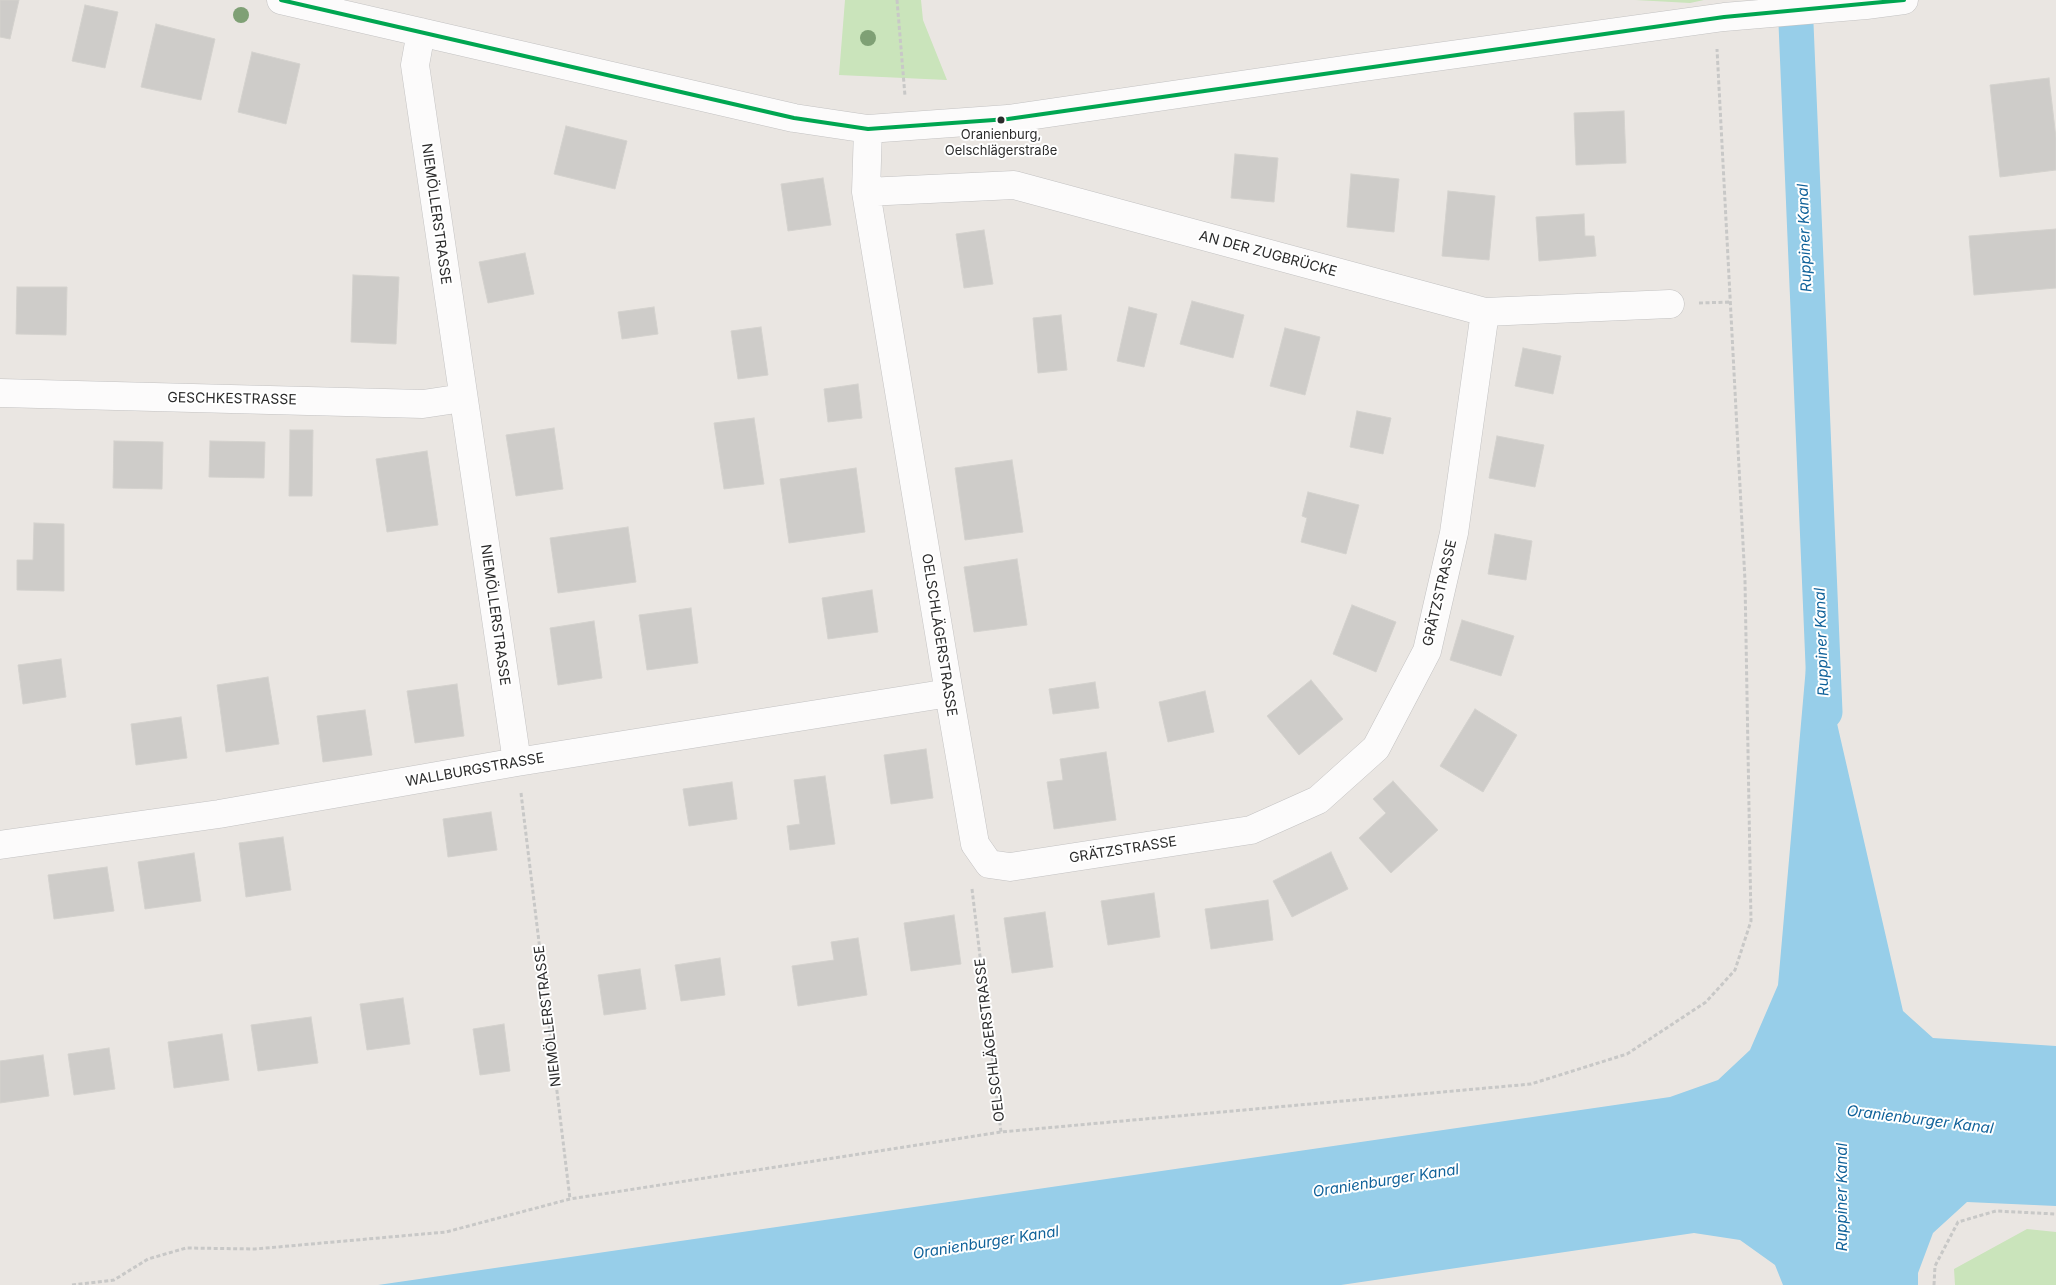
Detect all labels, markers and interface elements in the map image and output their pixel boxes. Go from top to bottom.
marker: Oranienburg, Oelschlägerstraße [996,115,1006,125]
place label: Oranienburg, Oelschlägerstraße [945,127,1057,158]
street label: NIEMÖLLERSTRASSE [418,142,454,286]
water label: Ruppiner Kanal [1794,184,1816,292]
street label: AN DER ZUGBRÜCKE [1197,228,1339,280]
street label: GESCHKESTRASSE [167,389,297,409]
street label: GRÄTZSTRASSE [1420,538,1460,648]
street label: NIEMÖLLERSTRASSE [477,543,513,687]
street label: OELSCHLÄGERSTRASSE [918,552,960,718]
water label: Ruppiner Kanal [1811,588,1833,696]
street label: WALLBURGSTRASSE [404,750,546,790]
street label: GRÄTZSTRASSE [1068,833,1178,867]
street label: NIEMÖLLERSTRASSE [531,944,565,1088]
street label: OELSCHLÄGERSTRASSE [972,957,1008,1123]
water label: Oranienburger Kanal [1846,1102,1994,1138]
water label: Ruppiner Kanal [1833,1143,1851,1251]
water label: Oranienburger Kanal [1312,1161,1460,1201]
water label: Oranienburger Kanal [912,1223,1060,1263]

